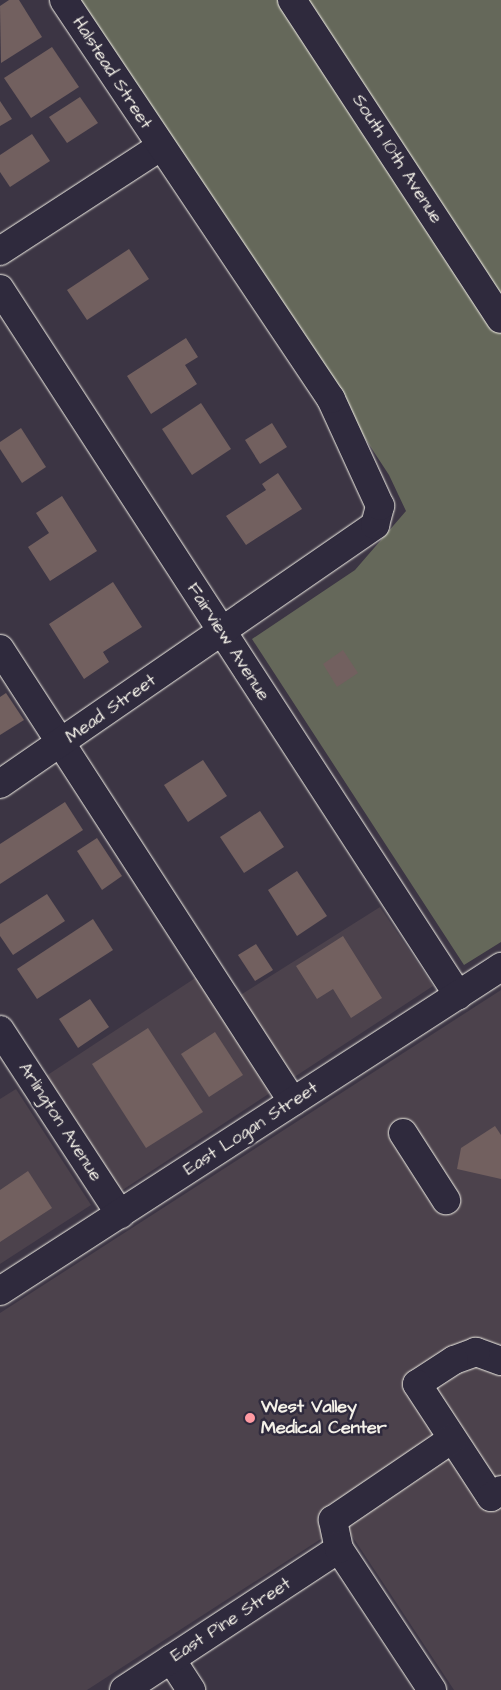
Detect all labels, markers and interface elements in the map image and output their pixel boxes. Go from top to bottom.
street label: Halstead Street [68,13,156,133]
street label: South 10th Avenue [347,90,447,228]
street label: Fairview Avenue [182,579,274,705]
street label: Mead Street [61,670,161,748]
street label: Arlington Avenue [14,1059,106,1185]
street label: East Logan Street [180,1077,322,1181]
place label: West Valley Medical Center [261,1397,387,1440]
marker: West Valley Medical Center [243,1411,257,1425]
street label: East Pine Street [167,1573,295,1667]

